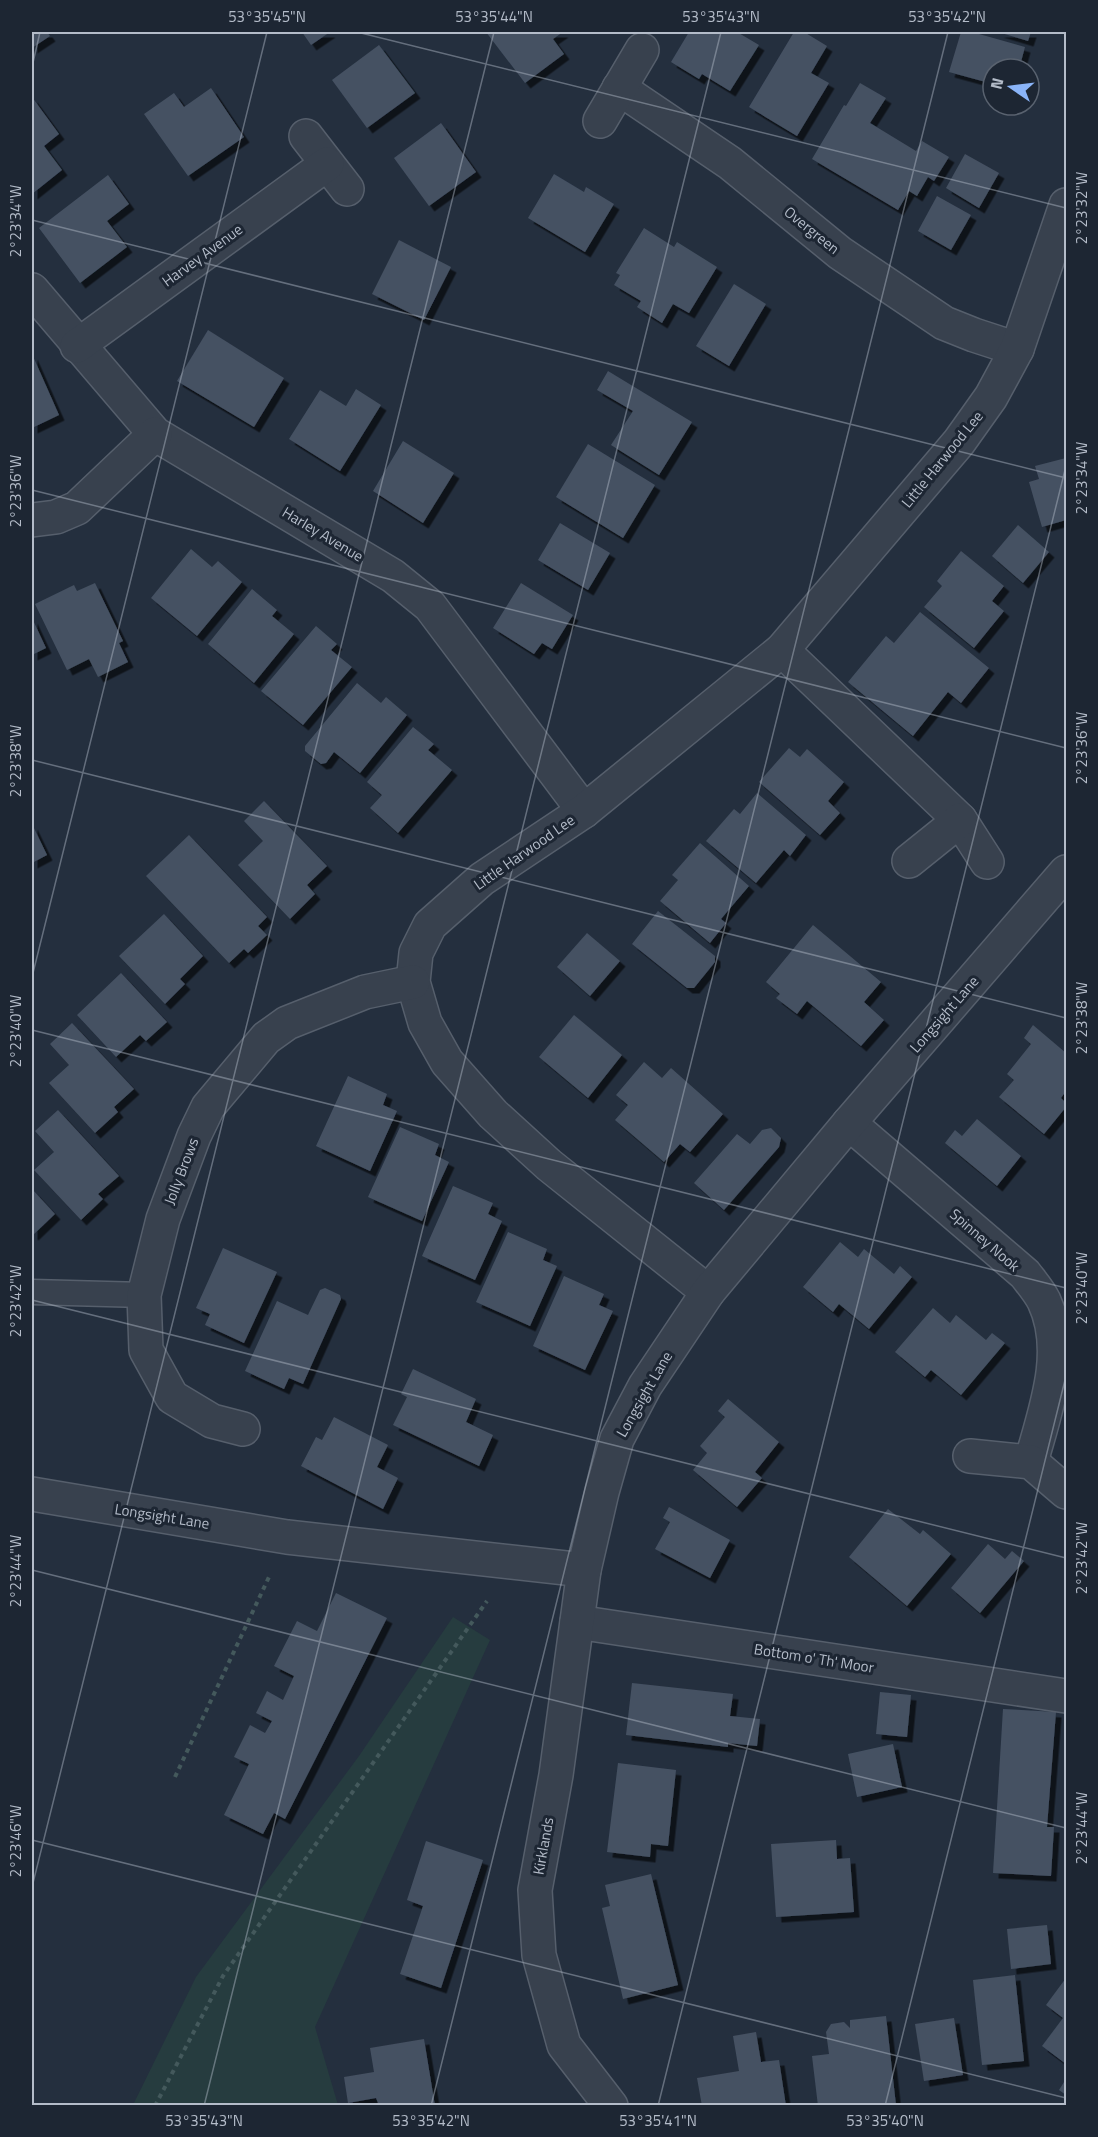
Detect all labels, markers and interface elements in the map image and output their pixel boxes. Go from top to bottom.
text: 53°35'45"N [228,5,306,28]
text: 53°35'44"N [455,5,533,28]
text: 53°35'43"N [682,5,760,28]
text: 53°35'42"N [908,5,986,28]
north arrow [981,57,1041,117]
text: N [983,75,1009,92]
text: 2°23'32"W [1070,172,1093,244]
text: 2°23'34"W [4,185,27,257]
street label: Overgreen [779,200,845,260]
street label: Harvey Avenue [157,218,247,292]
street label: Little Harwood Lee [896,406,988,512]
text: 2°23'34"W [1070,442,1093,514]
text: 2°23'36"W [4,455,27,527]
street label: Harley Avenue [278,501,368,567]
text: 2°23'36"W [1070,712,1093,784]
text: 2°23'38"W [4,725,27,797]
street label: Little Harwood Lee [469,808,579,896]
street label: Longsight Lane [904,970,984,1058]
text: 2°23'38"W [1070,982,1093,1054]
text: 2°23'40"W [4,995,27,1067]
street label: Jolly Brows [158,1134,204,1208]
street label: Spinney Nook [945,1203,1025,1277]
text: 2°23'40"W [1070,1252,1093,1324]
text: 2°23'42"W [4,1265,27,1337]
street label: Longsight Lane [610,1347,678,1441]
street label: Longsight Lane [113,1497,211,1535]
text: 2°23'42"W [1070,1522,1093,1594]
text: 2°23'44"W [4,1535,27,1607]
street label: Bottom o' Th' Moor [752,1637,876,1679]
text: 2°23'44"W [1070,1792,1093,1864]
text: 2°23'46"W [4,1805,27,1877]
street label: Kirklands [527,1815,559,1877]
text: 53°35'43"N [165,2109,243,2132]
text: 53°35'42"N [392,2109,470,2132]
text: 53°35'41"N [619,2109,697,2132]
text: 53°35'40"N [846,2109,924,2132]

